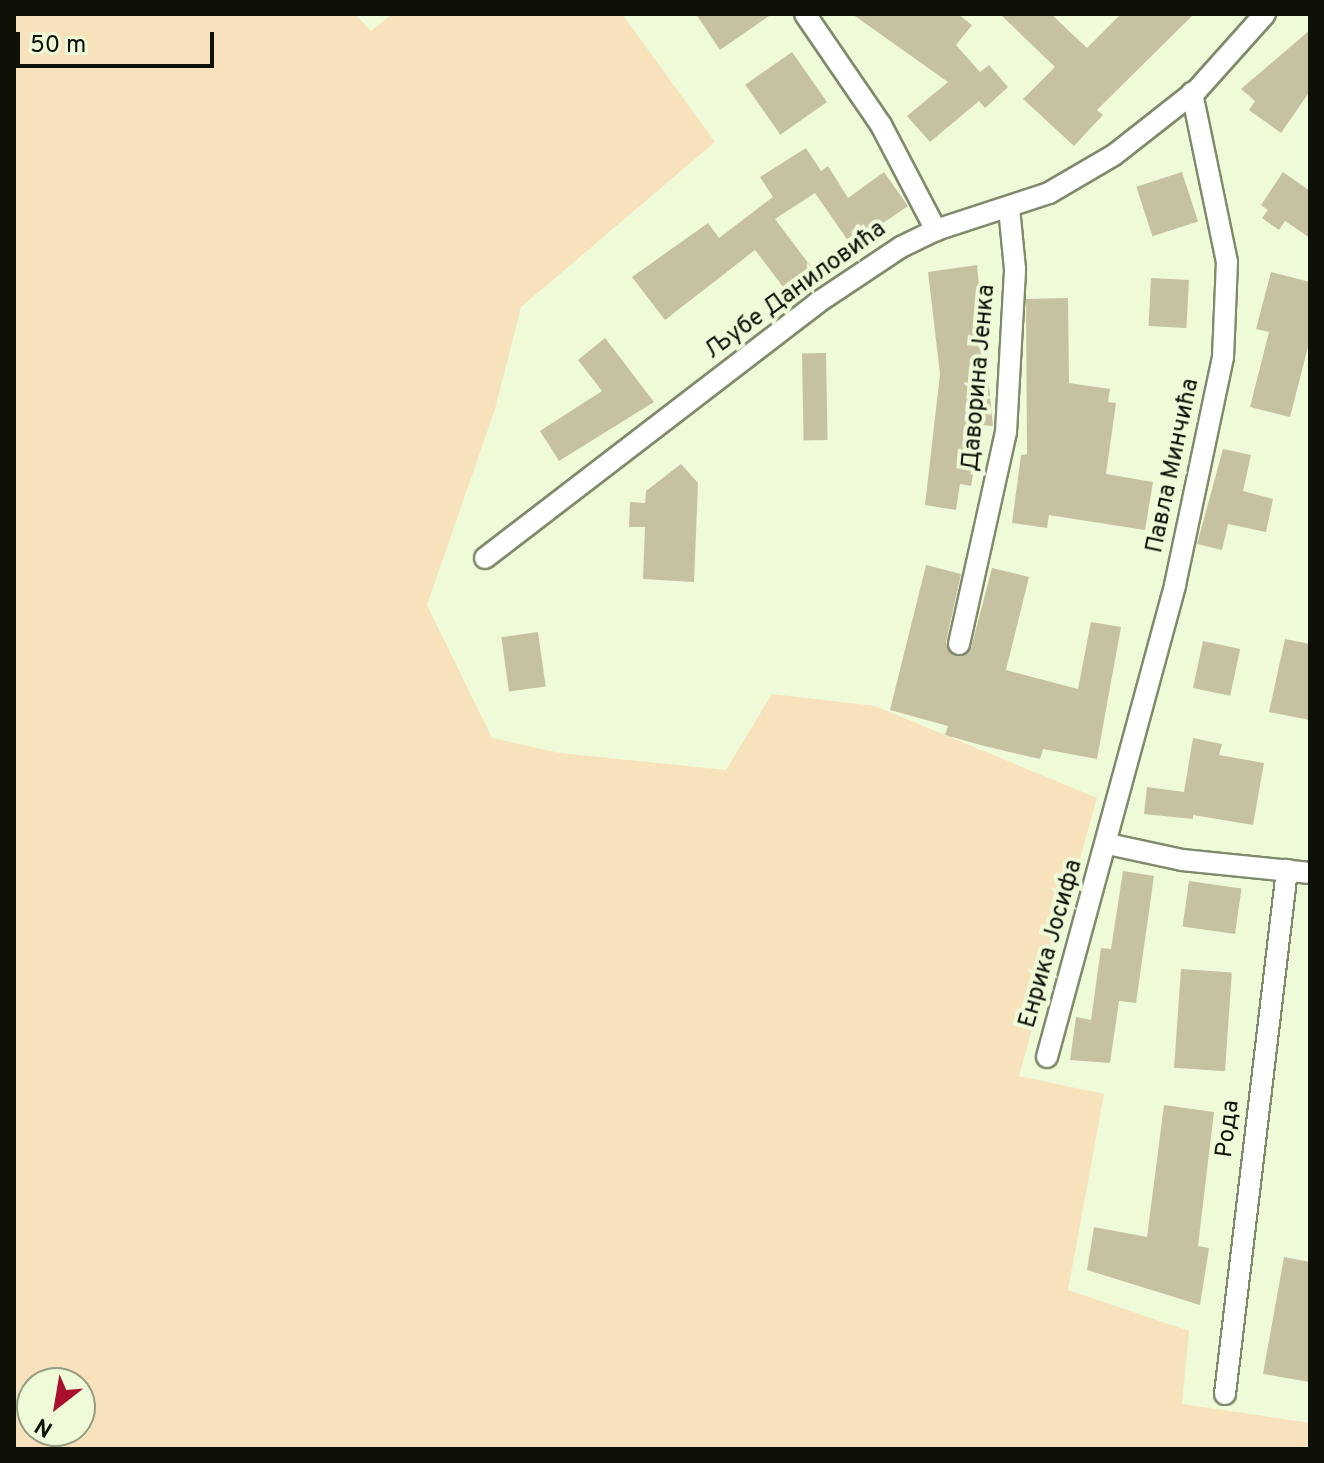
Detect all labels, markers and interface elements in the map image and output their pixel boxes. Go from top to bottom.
scale bar [20,16,218,66]
text: 50 m [30,31,86,61]
street label: Љубе Даниловића [700,216,892,366]
street label: Даворина Јенка [957,283,1003,473]
street label: Павла Минчића [1141,376,1207,556]
street label: Енрика Јосифа [1014,856,1090,1032]
street label: Рода [1211,1099,1247,1159]
north arrow [16,1367,96,1447]
text: N [31,1411,58,1442]

